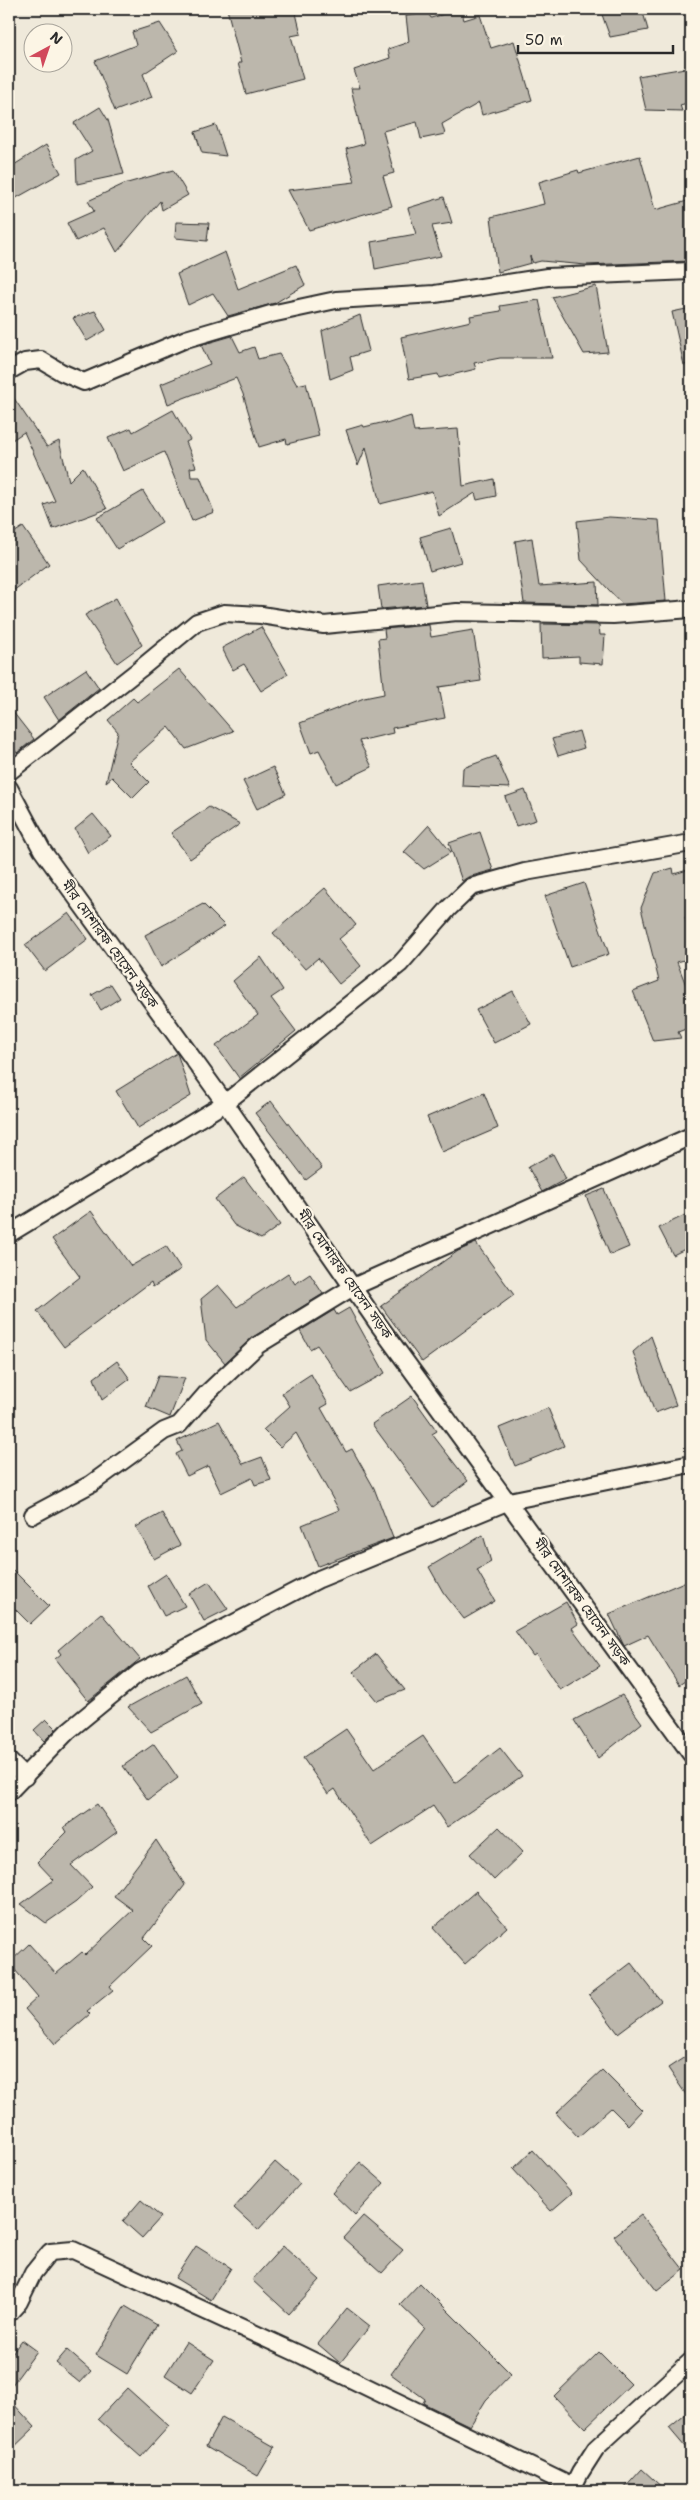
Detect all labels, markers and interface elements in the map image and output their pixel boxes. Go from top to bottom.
north arrow [22,22,72,72]
scale bar [518,22,672,54]
text: N [46,28,66,49]
text: 50 m [525,30,563,50]
street label: মীর মোশারফ হোসেন সড়ক [57,876,163,1012]
street label: মীর মোশারফ হোসেন সড়ক [293,1205,397,1343]
street label: মীর মোশারফ হোসেন সড়ক [529,1534,635,1670]

